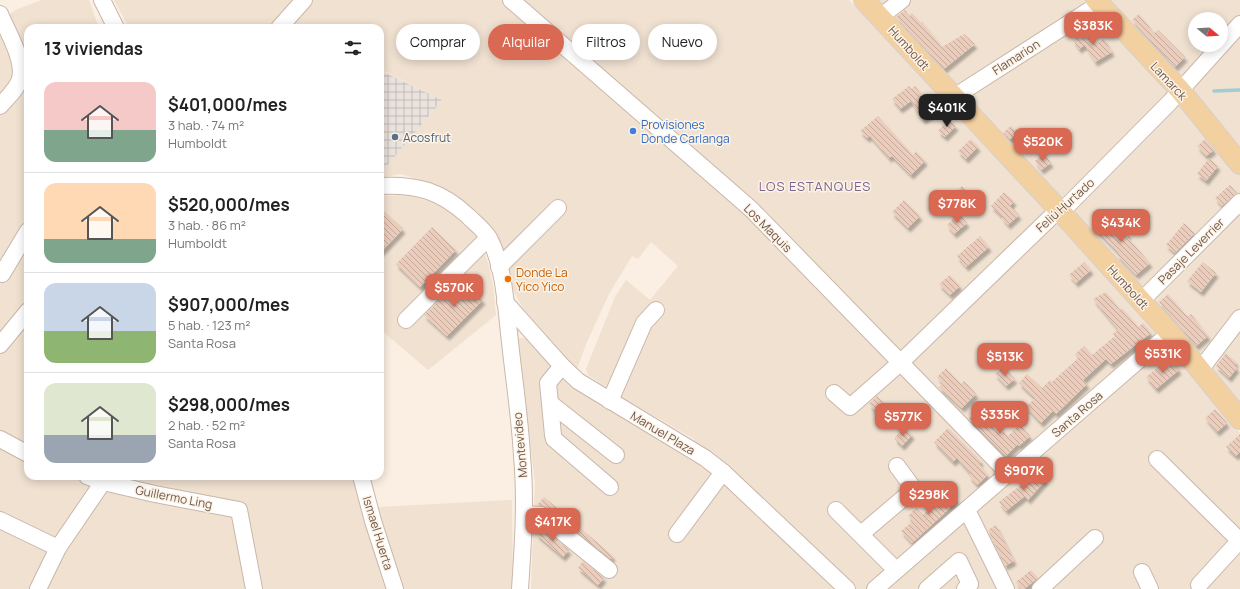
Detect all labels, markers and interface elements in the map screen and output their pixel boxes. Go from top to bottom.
pin: $383K [1065,12,1121,46]
north arrow [1188,12,1228,52]
map controls [1188,12,1228,52]
text: $383K [1073,16,1113,34]
street label: Humboldt [884,22,934,74]
chip: Comprar [396,24,480,60]
chip: Alquilar [488,24,564,60]
chip: Filtros [572,24,640,60]
chip: Nuevo [648,24,717,60]
street label: Flamarion [989,35,1043,79]
text: 13 viviendas [44,37,143,60]
icon: filters [342,37,364,59]
street label: Lamarck [1147,58,1192,105]
text: $401,000/mes [168,93,287,116]
pin: $401K [919,94,975,128]
icon: home [76,98,124,146]
text: $401K [928,98,966,116]
text: 3 hab. · 74 m² [168,116,244,134]
place label: Provisiones Donde Carlanga [641,116,730,147]
marker: Provisiones Donde Carlanga [628,126,638,136]
pin: $520K [1015,128,1071,162]
place label: Acosfrut [403,129,451,146]
marker: Acosfrut [390,132,400,142]
text: $520K [1023,132,1063,150]
text: Humboldt [168,134,227,152]
street label: Feliú Hurtado [1032,174,1098,236]
district label: LOS ESTANQUES [759,177,871,195]
pin: $778K [929,190,985,224]
text: $520,000/mes [168,193,290,216]
text: $778K [938,194,976,212]
icon: home [76,199,124,247]
street label: Los Maquis [740,200,796,256]
pin: $434K [1093,209,1149,243]
text: $434K [1101,213,1141,231]
street label: Pasaje Leverrier [1154,214,1228,288]
text: 3 hab. · 86 m² [168,216,246,234]
text: Humboldt [168,234,227,252]
street label: Humboldt [1103,261,1153,313]
place label: Donde La Yico Yico [516,264,568,295]
pin: $570K [426,274,482,308]
marker: Donde La Yico Yico [503,274,513,284]
text: $570K [434,278,474,296]
text: $907,000/mes [168,293,289,316]
icon: home [76,299,124,347]
text: 5 hab. · 123 m² [168,316,250,334]
text: Santa Rosa [168,334,236,352]
pin: $531K [1135,340,1191,374]
pin: $513K [977,343,1033,377]
text: $531K [1144,344,1182,362]
text: $513K [986,347,1024,365]
street label: Santa Rosa [1048,387,1106,441]
text: $298,000/mes [168,393,290,416]
icon: home [76,399,124,447]
pin: $335K [972,401,1028,435]
pin: $577K [875,403,931,437]
text: $335K [980,405,1020,423]
street label: Manuel Plaza [628,407,698,459]
text: $577K [884,407,922,425]
street label: Montevideo [509,411,531,479]
text: 2 hab. · 52 m² [168,416,245,434]
text: Santa Rosa [168,434,236,452]
pin: $907K [996,457,1052,491]
text: $907K [1004,461,1044,479]
street label: Guillermo Ling [134,481,214,513]
pin: $298K [901,481,957,515]
text: $298K [909,485,949,503]
street label: Ismael Huerta [359,494,397,572]
pin: $417K [525,508,581,542]
text: $417K [534,512,572,530]

